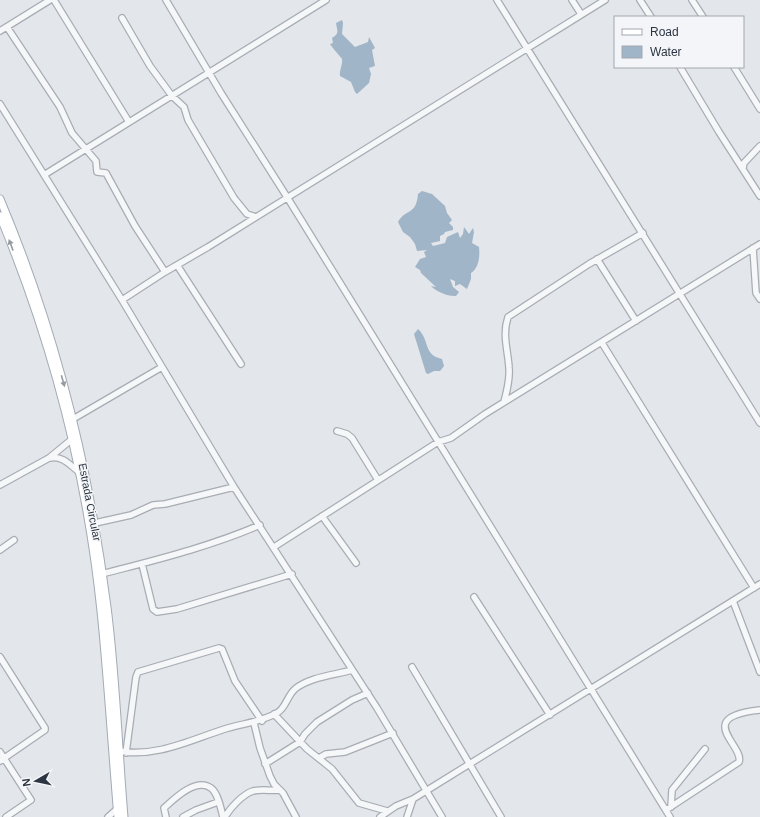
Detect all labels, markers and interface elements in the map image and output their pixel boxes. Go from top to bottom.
legend [614,16,744,68]
text: Road [650,25,679,39]
text: Water [650,45,682,59]
one-way arrow [8,238,14,250]
one-way arrow [60,375,66,387]
street label: Estrada Circular [77,462,103,542]
north arrow [16,761,56,801]
text: N [20,778,33,787]

